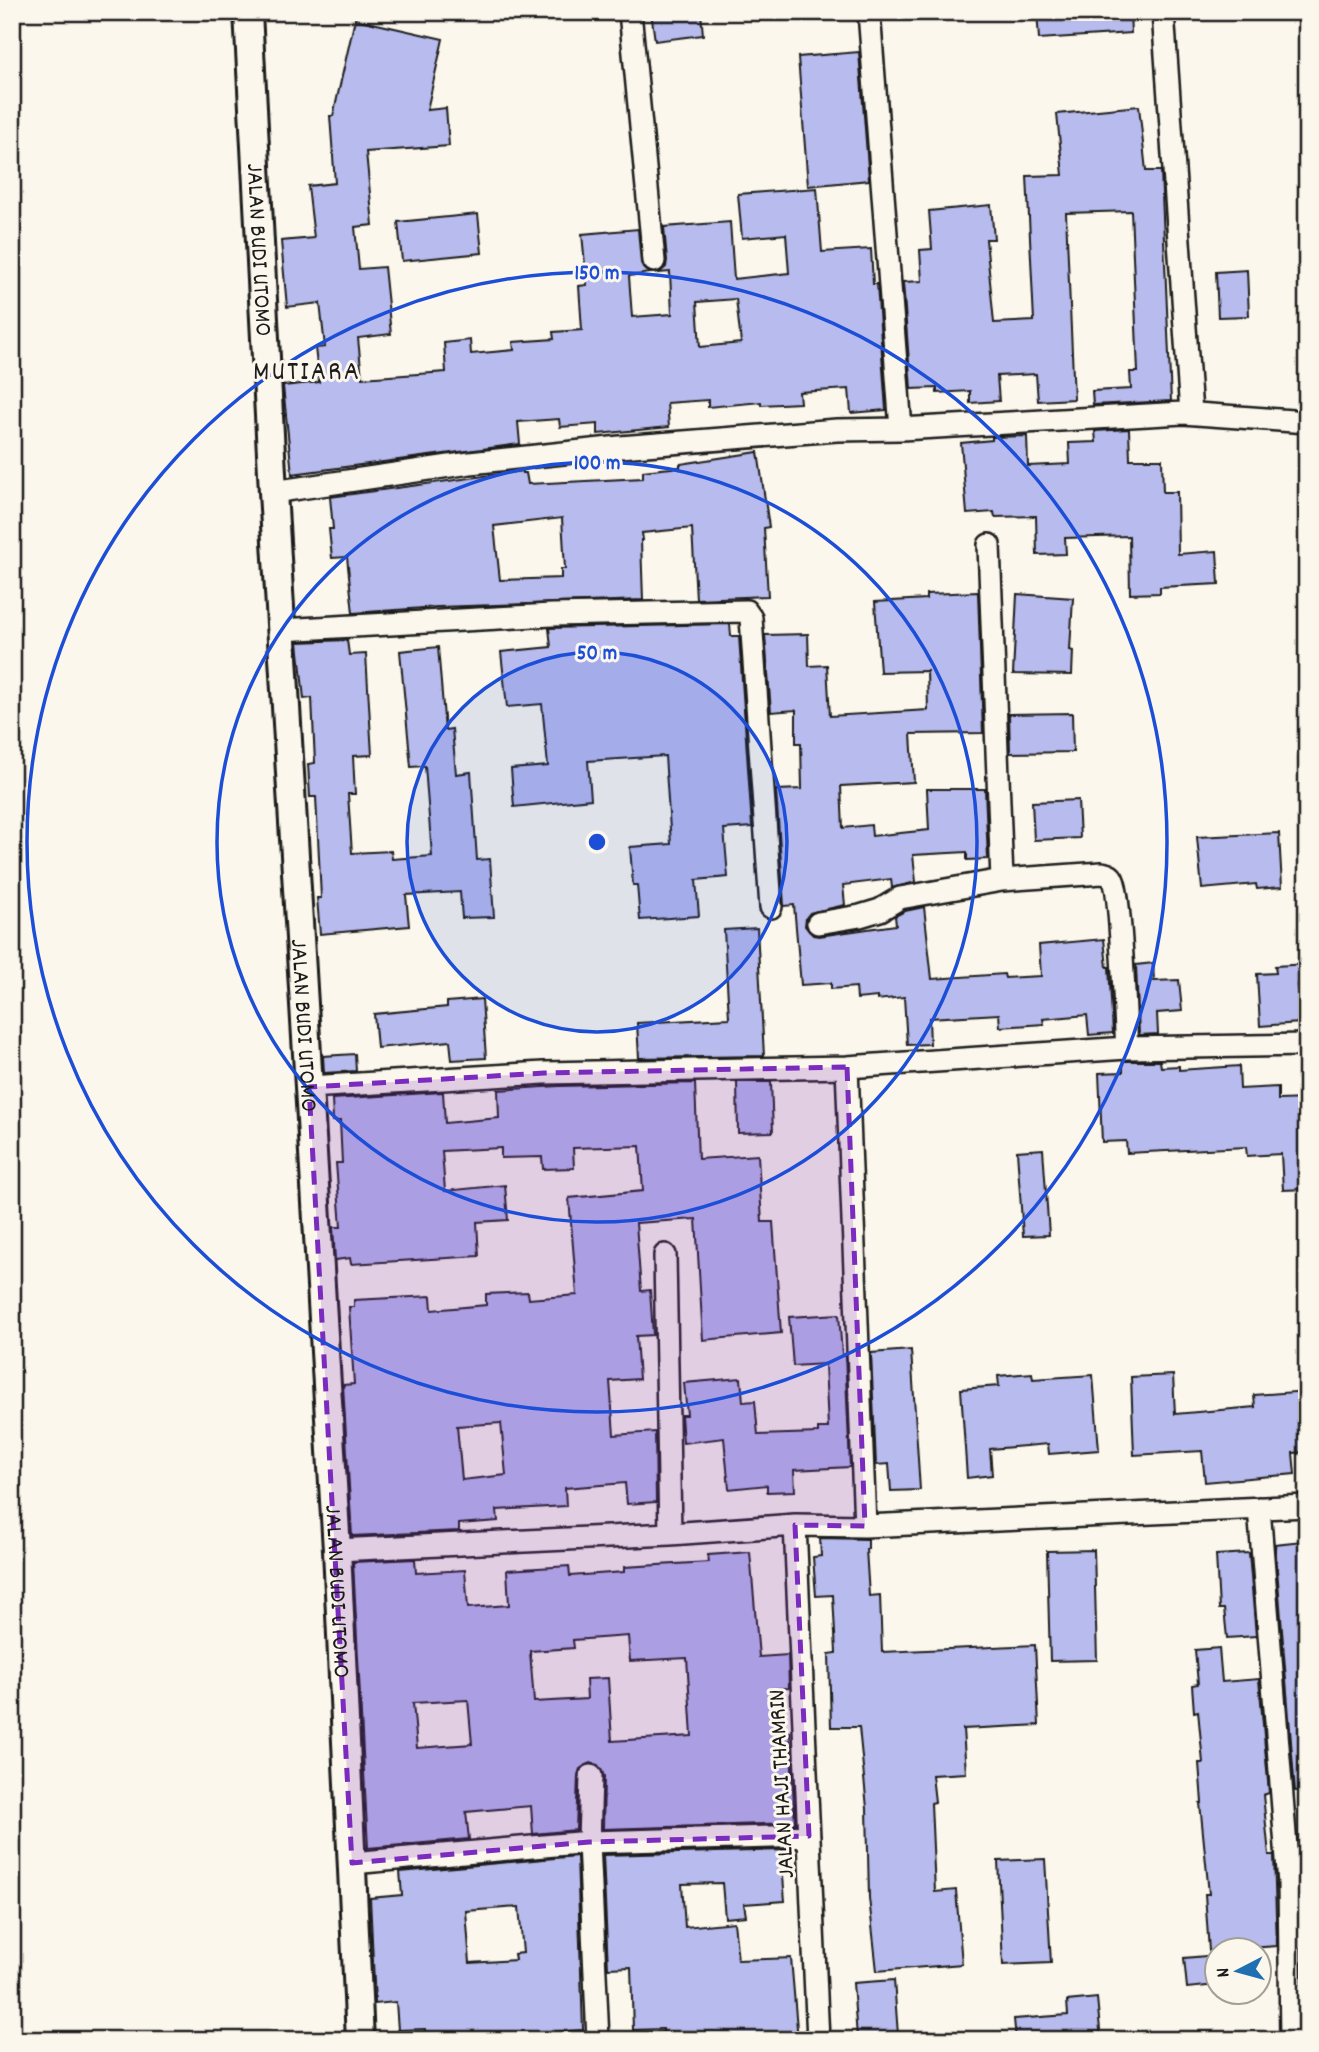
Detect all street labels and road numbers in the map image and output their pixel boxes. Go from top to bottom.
street label: JALAN BUDI UTOMO [236,162,279,337]
street label: JALAN BUDI UTOMO [280,938,324,1113]
street label: JALAN BUDI UTOMO [314,1504,357,1679]
street label: JALAN HAJI THAMRIN [761,1688,805,1879]

